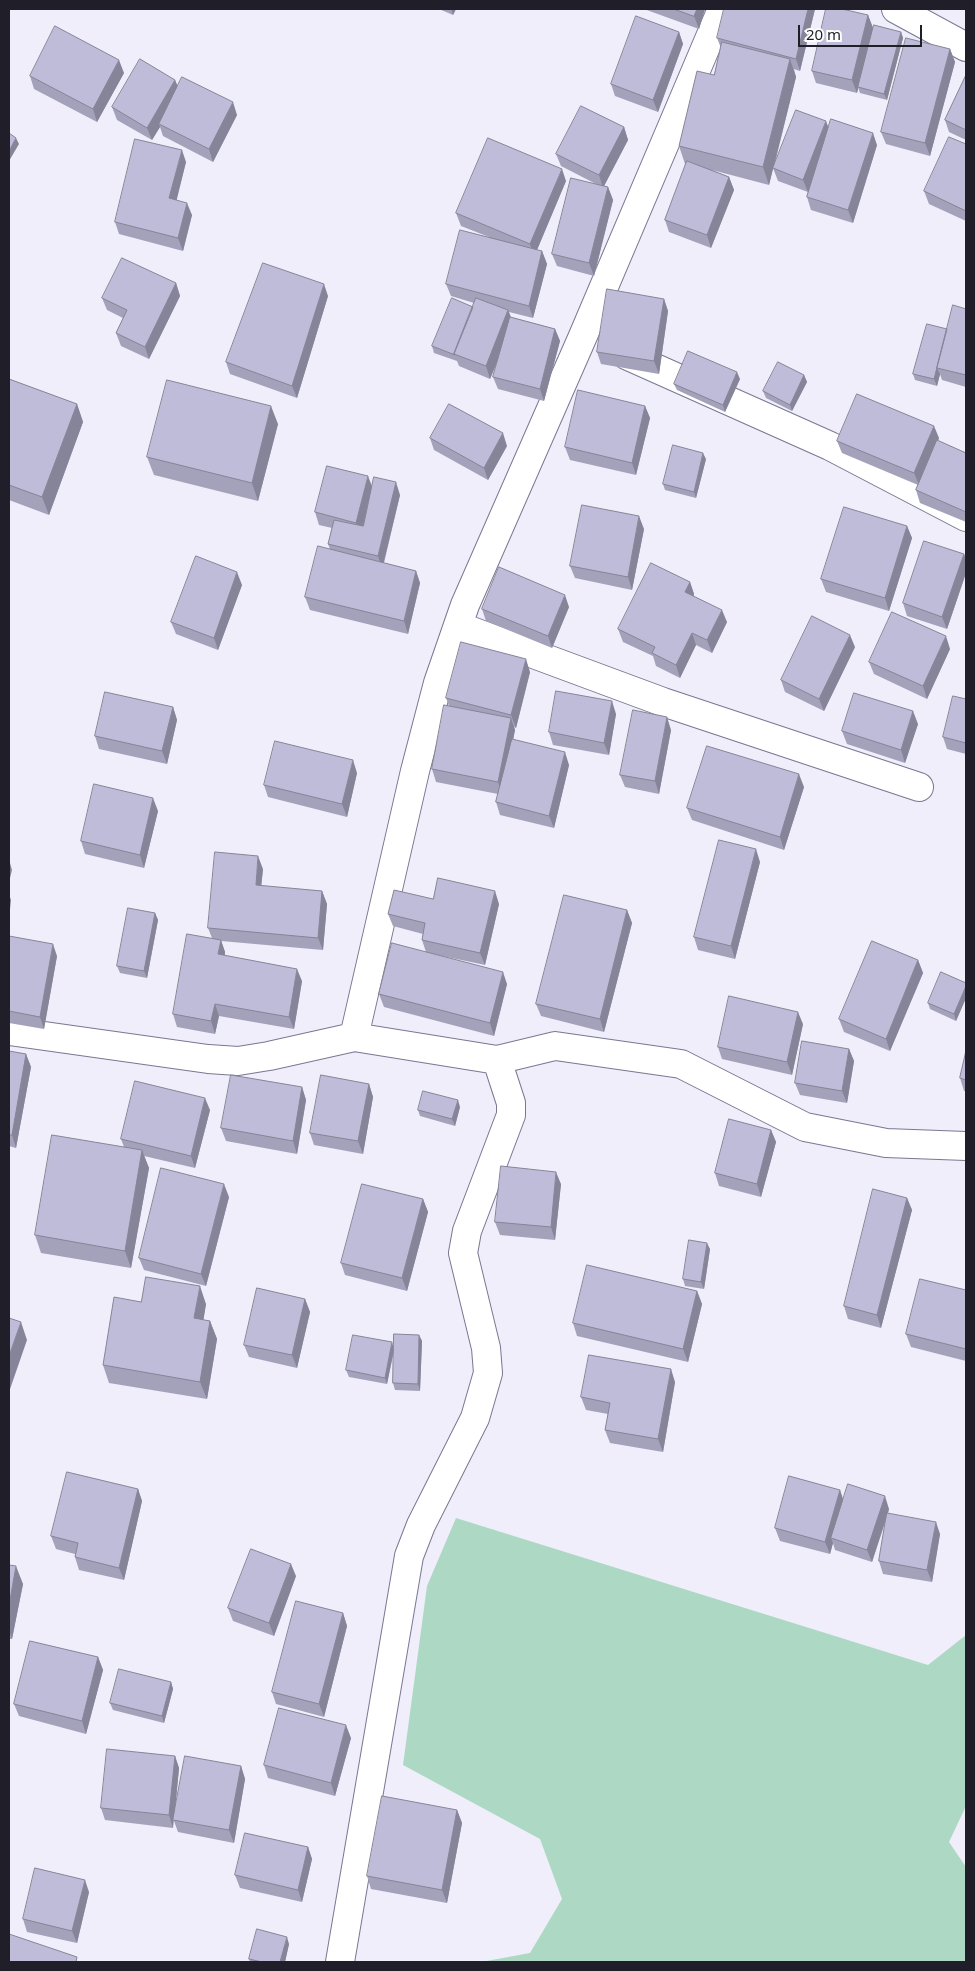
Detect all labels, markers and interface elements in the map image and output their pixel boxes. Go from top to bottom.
scale bar [800,15,924,47]
text: 20 m [806,24,841,44]

